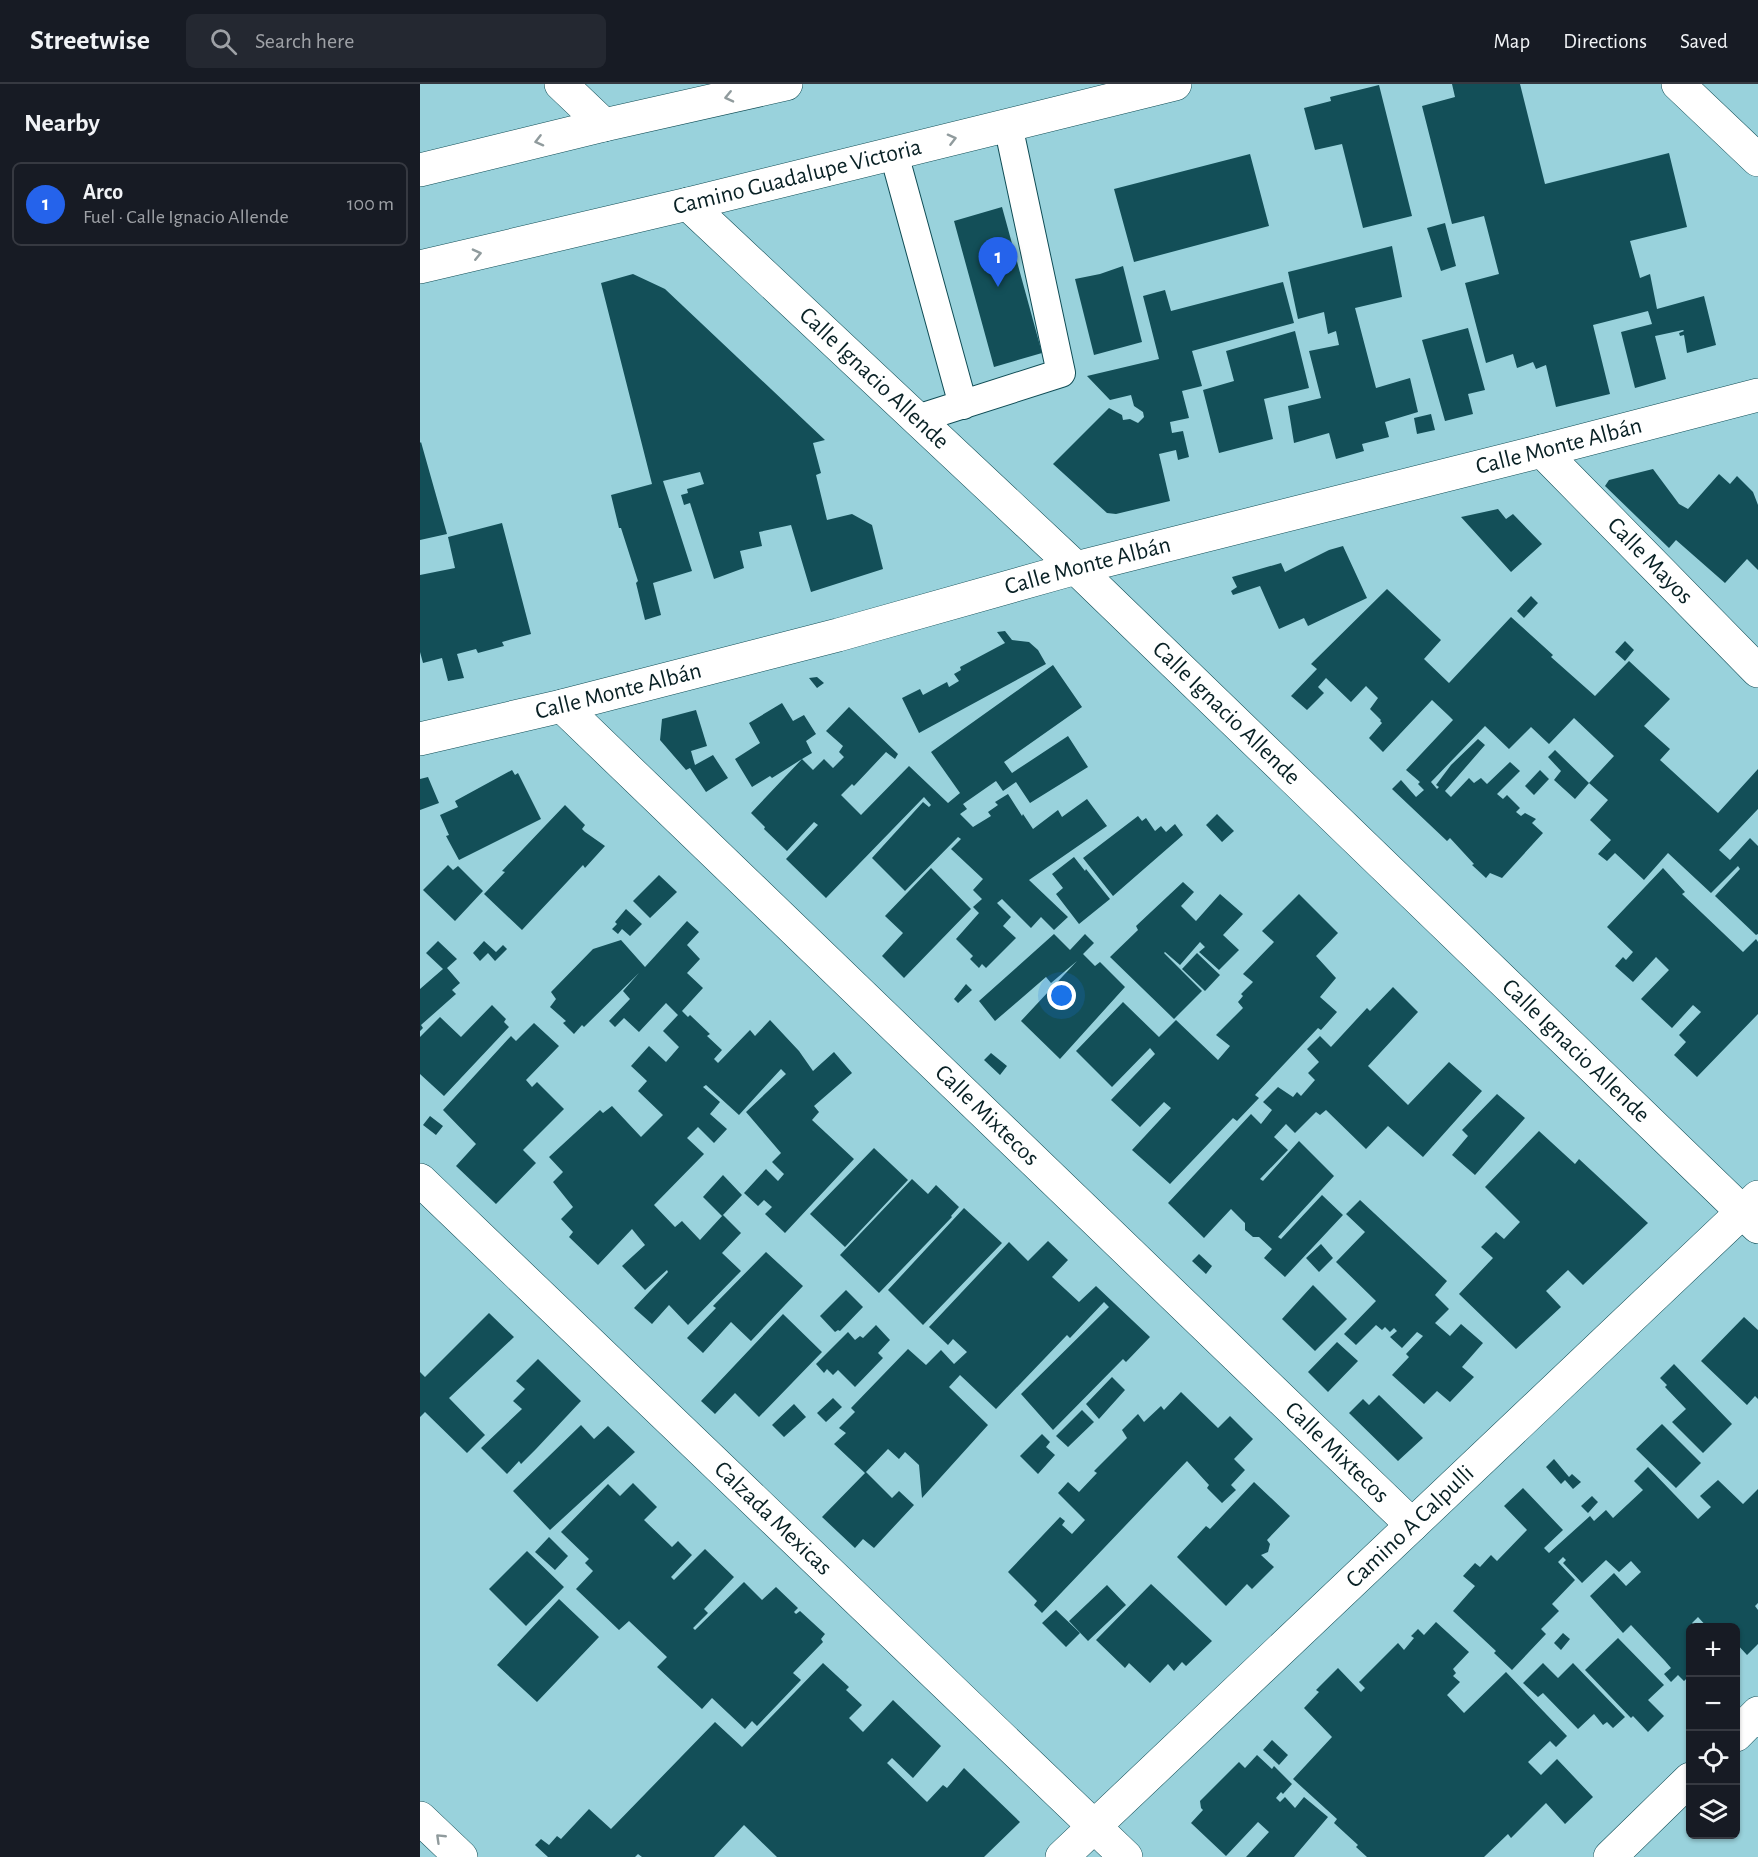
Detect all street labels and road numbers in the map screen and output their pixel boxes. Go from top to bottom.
street label: Camino Guadalupe Victoria [671,135,924,219]
street label: Calle Ignacio Allende [795,303,953,454]
street label: Calle Monte Albán [1473,414,1645,479]
street label: Calle Mayos [1603,513,1697,609]
street label: Calle Monte Albán [1002,533,1173,599]
street label: Calle Ignacio Allende [1148,637,1305,790]
street label: Calle Monte Albán [533,659,704,724]
street label: Calle Ignacio Allende [1497,975,1654,1127]
street label: Calle Mixtecos [930,1060,1043,1171]
street label: Calle Mixtecos [1280,1397,1393,1508]
street label: Calzada Mexicas [710,1457,836,1580]
street label: Camino A Calpulli [1342,1461,1479,1593]

